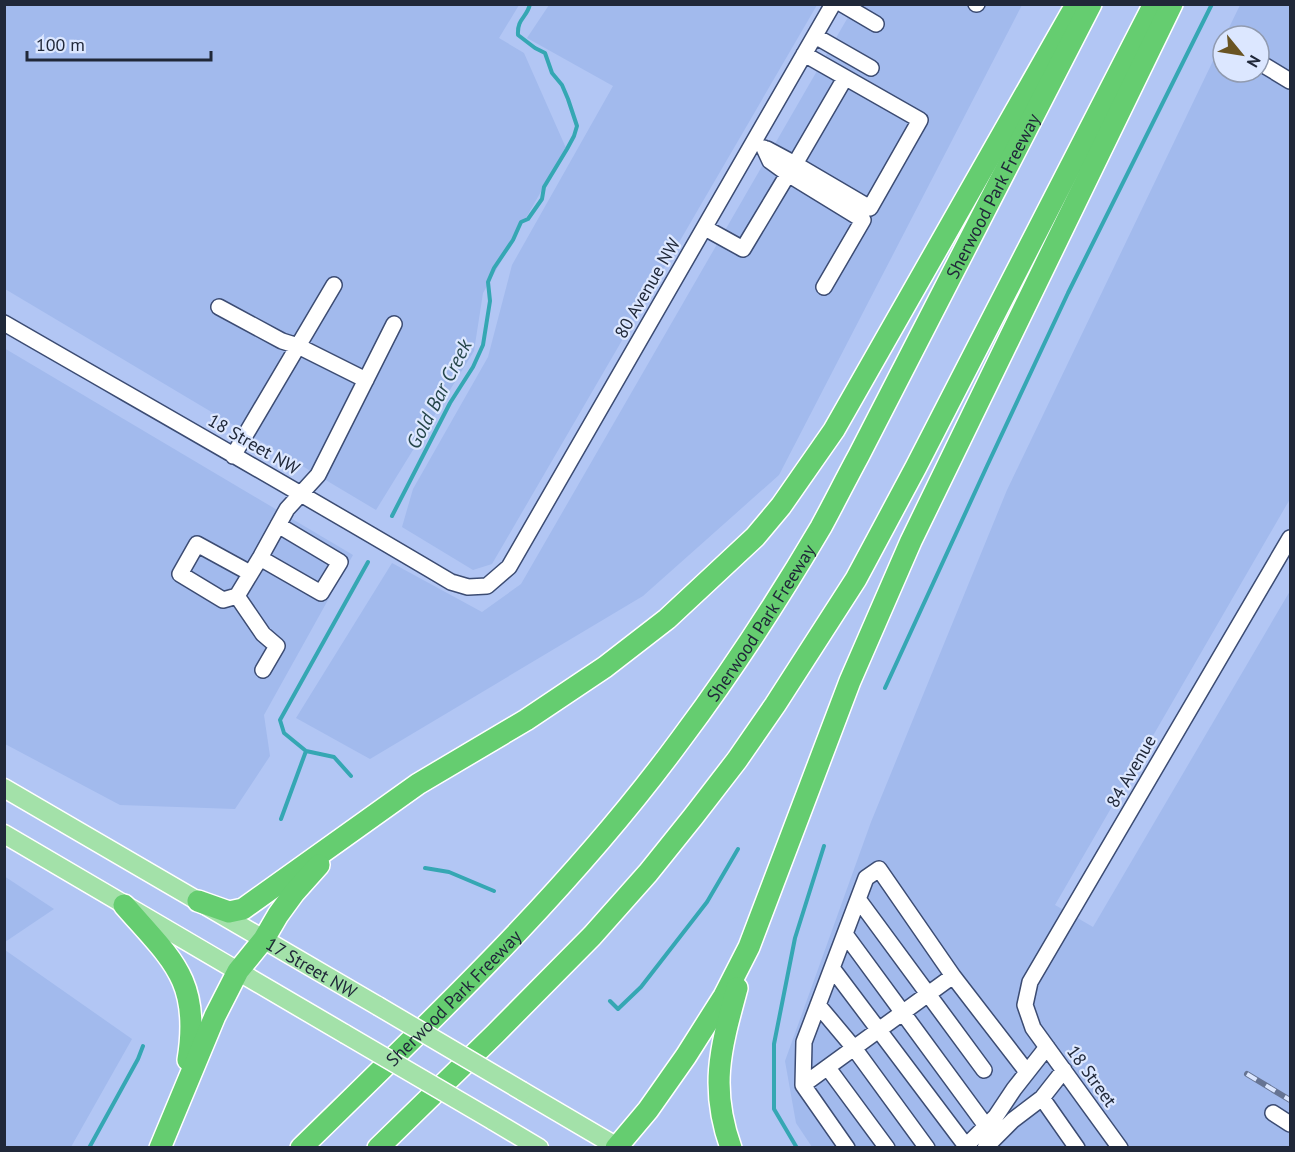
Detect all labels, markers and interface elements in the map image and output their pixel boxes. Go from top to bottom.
scale bar [27,24,212,62]
north arrow [1211,24,1271,84]
text: 100 m [36,33,85,56]
text: N [1243,52,1265,71]
street label: Sherwood Park Freeway [940,109,1045,282]
street label: 80 Avenue NW [609,234,685,342]
water label: Gold Bar Creek [400,334,478,453]
street label: 18 Street NW [204,408,304,480]
street label: Sherwood Park Freeway [701,539,820,706]
street label: 84 Avenue [1101,731,1161,811]
street label: Sherwood Park Freeway [381,924,526,1071]
street label: 17 Street NW [262,932,361,1003]
street label: 18 Street [1062,1041,1122,1111]

